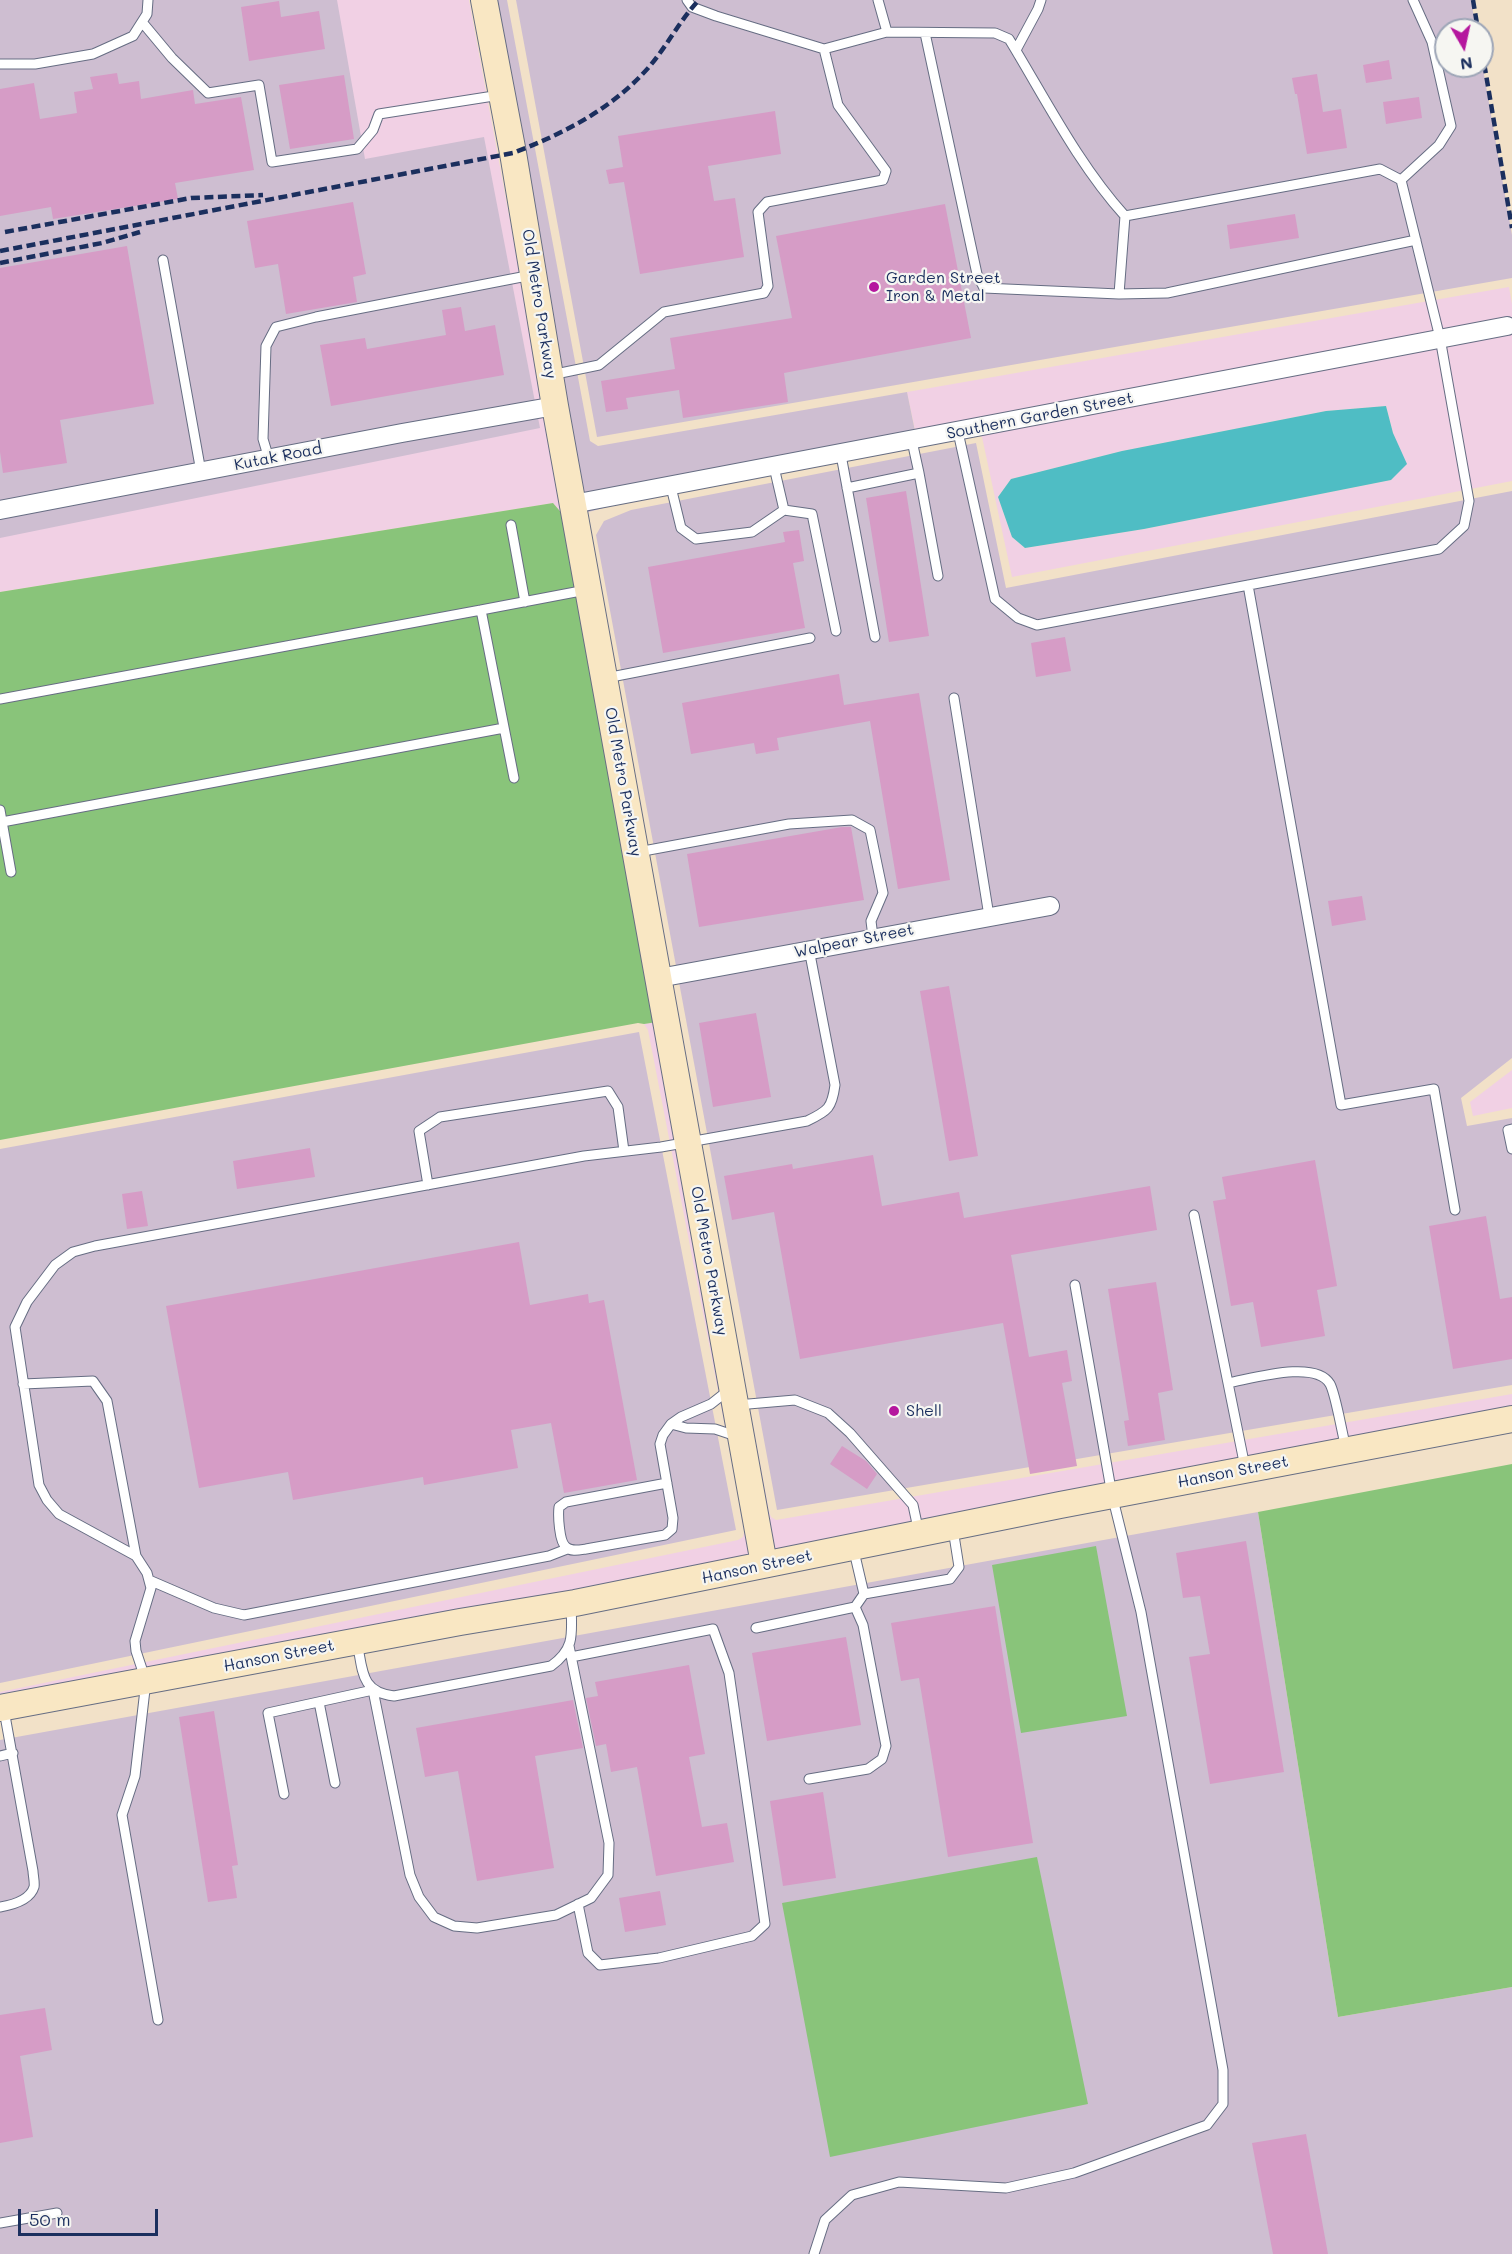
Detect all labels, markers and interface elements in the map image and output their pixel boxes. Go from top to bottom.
north arrow [1434,18,1494,78]
text: N [1459,53,1474,76]
street label: Old Metro Parkway [518,228,560,380]
place label: Garden Street Iron & Metal [886,268,1001,306]
marker: Garden Street Iron & Metal [867,280,881,294]
street label: Southern Garden Street [945,388,1135,444]
street label: Kutak Road [233,439,323,475]
street label: Old Metro Parkway [600,706,646,858]
street label: Walpear Street [792,920,916,962]
street label: Old Metro Parkway [686,1185,732,1337]
place label: Shell [906,1401,942,1421]
marker: Shell [887,1404,901,1418]
street label: Hanson Street [1176,1452,1290,1492]
street label: Hanson Street [700,1546,814,1588]
street label: Hanson Street [222,1636,336,1676]
scale bar [21,2197,160,2235]
text: 50 m [29,2207,71,2231]

